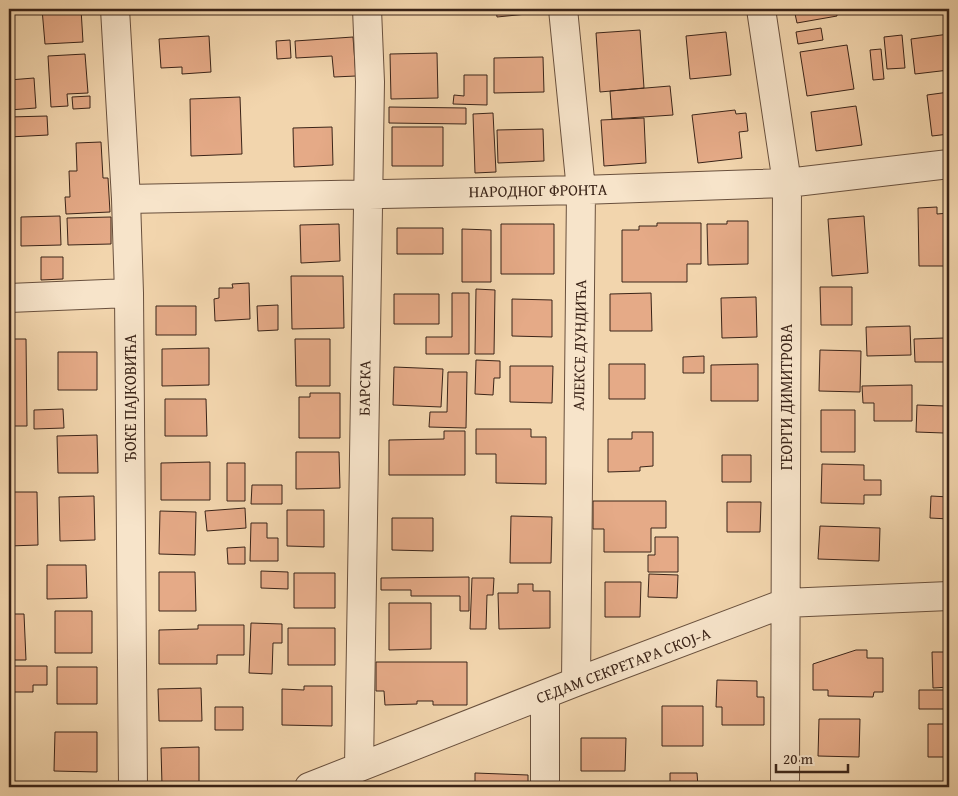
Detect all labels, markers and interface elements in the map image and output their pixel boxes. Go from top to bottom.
street label: НАРОДНОГ ФРОНТА [469,177,608,203]
street label: АЛЕКСЕ ДУНДИЋА [566,279,592,411]
street label: ГЕОРГИ ДИМИТРОВА [774,323,798,470]
street label: ЂОКЕ ПАЈКОВИЋА [118,334,142,462]
street label: БАРСКА [352,360,376,416]
street label: СЕДАМ СЕКРЕТАРА СКОЈ-А [532,621,714,709]
scale bar [776,741,848,773]
text: 20 m [783,748,814,769]

